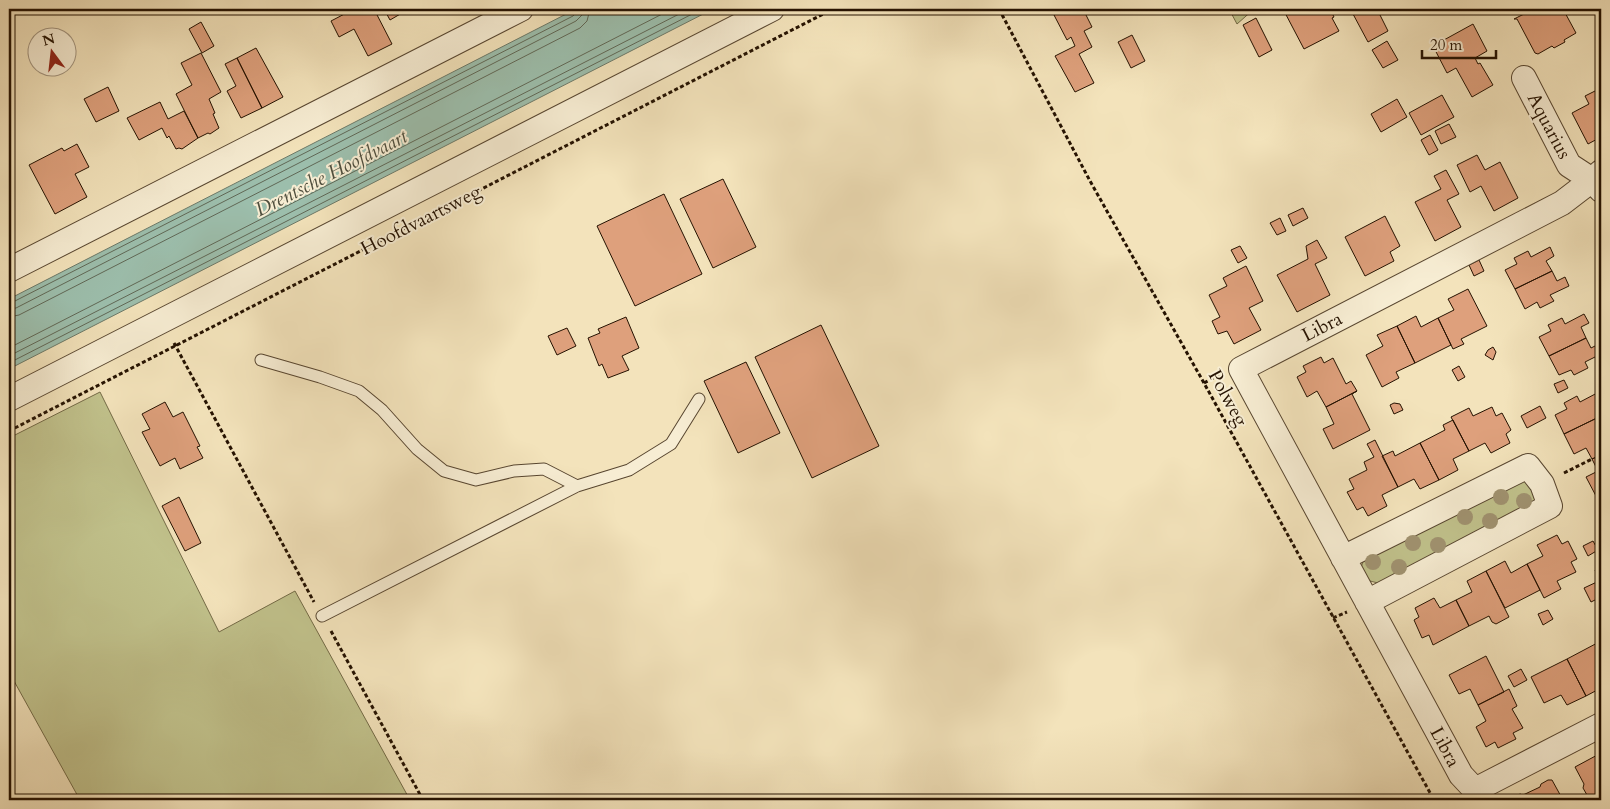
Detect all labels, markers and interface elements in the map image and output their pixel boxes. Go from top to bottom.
north arrow [28,28,78,78]
scale bar [1422,28,1496,60]
text: N [40,29,57,51]
text: 20 m [1430,35,1462,55]
street label: Aquarius [1521,88,1577,164]
water label: Drentsche Hoofdvaart [250,122,413,223]
street label: Hoofdvaartsweg [356,178,486,262]
street label: Libra [1297,306,1347,348]
street label: Polweg [1202,365,1254,431]
street label: Libra [1424,722,1466,772]

